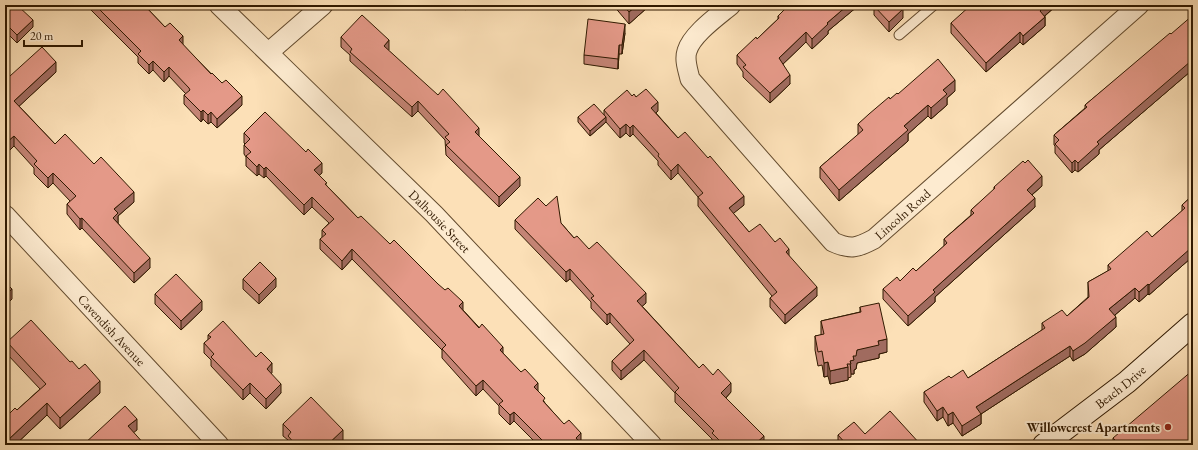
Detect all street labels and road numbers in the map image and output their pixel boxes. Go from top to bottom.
street label: Lincoln Road [871,185,934,243]
street label: Dalhousie Street [405,186,474,257]
street label: Cavendish Avenue [74,291,149,370]
street label: Beach Drive [1092,361,1149,412]

